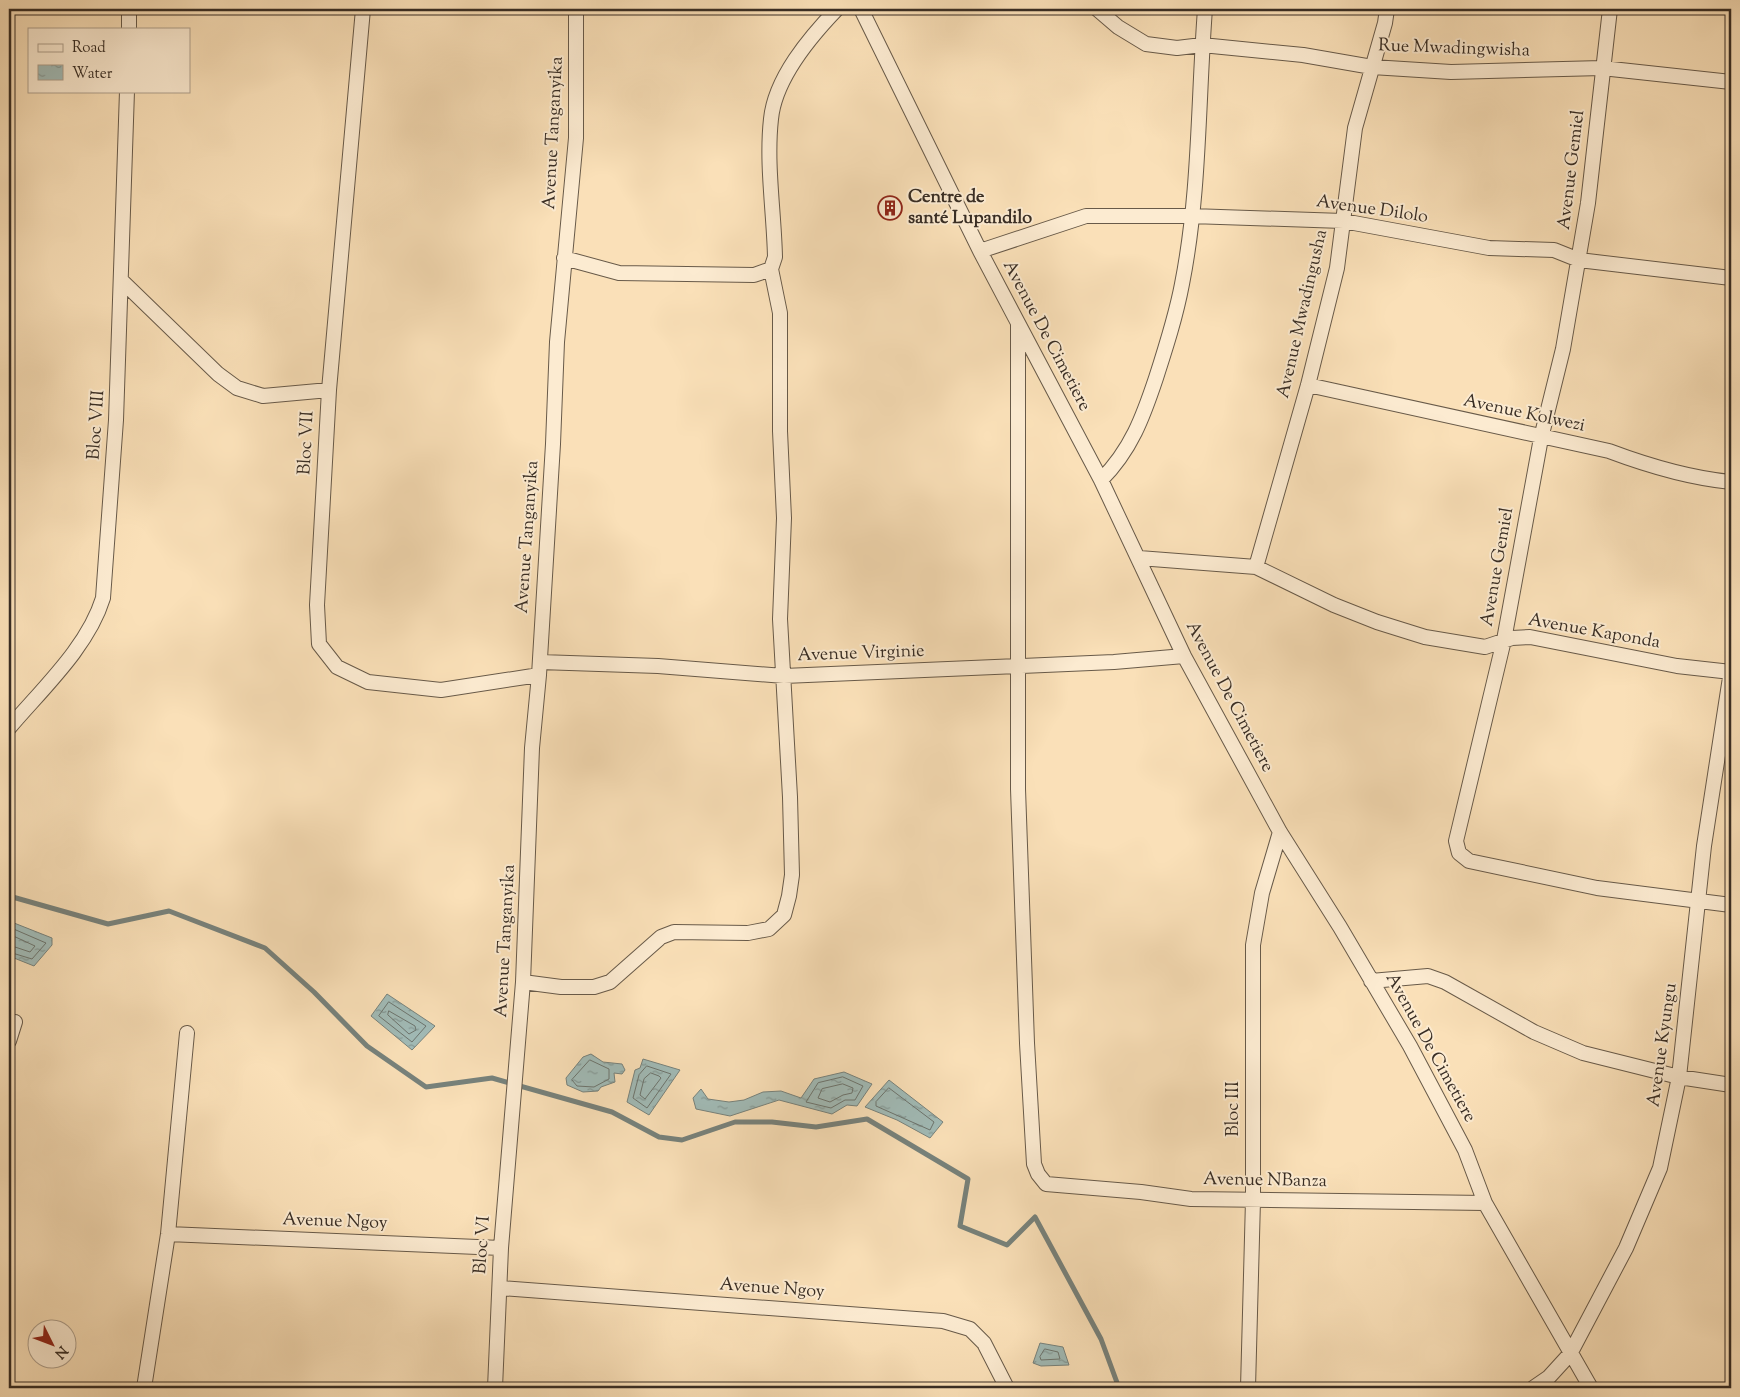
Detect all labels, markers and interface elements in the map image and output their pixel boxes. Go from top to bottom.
legend [28,28,190,92]
street label: Rue Mwadingwisha [1378,33,1530,65]
text: Road [72,38,106,59]
street label: Avenue Tanganyika [537,56,571,210]
text: Water [72,64,113,85]
street label: Avenue Gemiel [1552,109,1592,231]
place label: Centre de santé Lupandilo [908,185,1032,232]
street label: Avenue Dilolo [1314,189,1430,231]
building icon: Centre de santé Lupandilo [877,195,903,221]
street label: Avenue Mwadingusha [1271,227,1335,401]
street label: Avenue De Cimetiere [995,256,1097,416]
street label: Avenue Kolwezi [1461,388,1587,440]
street label: Bloc VIII [82,389,112,461]
street label: Bloc VII [292,410,322,476]
street label: Avenue Tanganyika [510,460,546,614]
street label: Avenue Gemiel [1475,506,1521,628]
street label: Avenue Kaponda [1526,608,1662,656]
street label: Avenue De Cimetiere [1178,617,1280,777]
street label: Avenue Virginie [797,639,925,669]
street label: Avenue Tanganyika [489,864,523,1018]
street label: Avenue De Cimetiere [1378,968,1482,1128]
street label: Avenue Kyungu [1641,981,1685,1109]
street label: Bloc III [1221,1081,1247,1137]
street label: Avenue NBanza [1203,1167,1327,1195]
street label: Avenue Ngoy [282,1207,388,1237]
street label: Bloc VI [468,1215,498,1275]
street label: Avenue Ngoy [719,1272,825,1306]
north arrow [28,1320,78,1370]
text: N [49,1341,71,1362]

